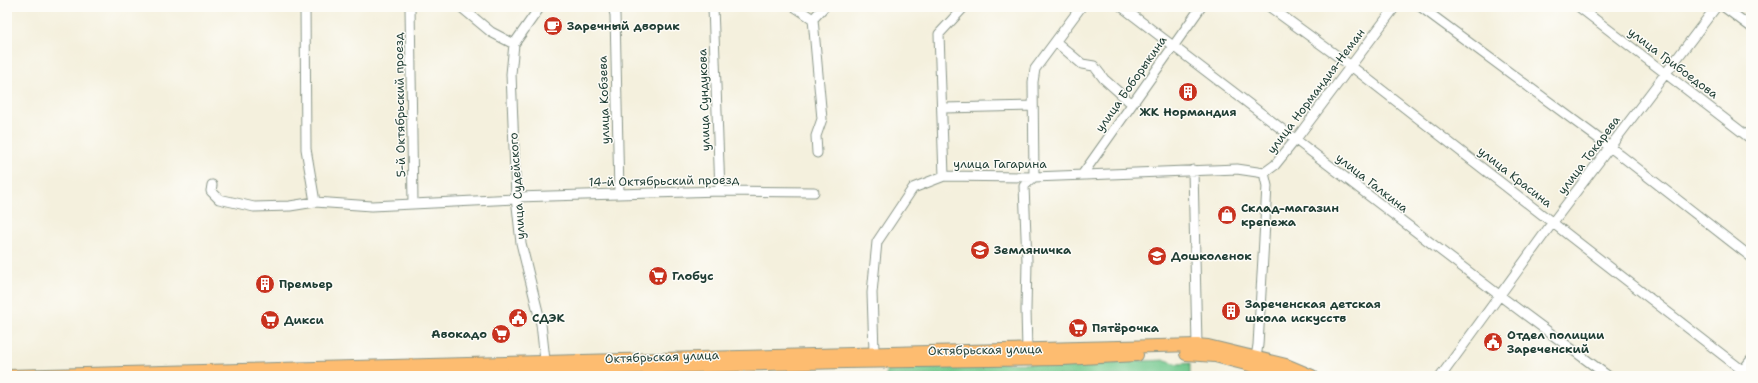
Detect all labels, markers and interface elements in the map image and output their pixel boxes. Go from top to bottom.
cafe icon: Заречный дворик [542,15,564,37]
place label: Заречный дворик [567,18,680,34]
street label: улица Грибоедова [1625,24,1722,103]
street label: улица Нормандия-Неман [1264,25,1368,157]
street label: 5-й Октябрьский проезд [391,32,409,178]
street label: улица Боборыкина [1092,32,1171,135]
street label: улица Сундукова [694,48,714,152]
street label: улица Кобзева [594,55,614,145]
building icon: ЖК Нормандия [1177,81,1199,103]
place label: ЖК Нормандия [1139,104,1237,120]
street label: улица Токарева [1554,112,1624,198]
street label: улица Судейского [505,132,529,240]
street label: улица Красина [1475,143,1556,211]
street label: улица Галкина [1333,150,1412,217]
street label: улица Гагарина [953,156,1047,172]
street label: 14-й Октябрьский проезд [589,172,740,190]
place label: Склад-магазин крепежа [1241,200,1339,230]
shop icon: Склад-магазин крепежа [1216,204,1238,226]
school or university icon: Земляничка [969,239,991,261]
place label: Земляничка [994,242,1072,258]
school or university icon: Дошколенок [1146,245,1168,267]
place label: Дошколенок [1171,248,1252,264]
supermarket icon: Глобус [647,265,669,287]
place label: Глобус [672,268,714,284]
building icon: Премьер [254,273,276,295]
place label: Премьер [279,276,333,292]
place label: Зареченская детская школа искусств [1245,296,1381,326]
building icon: Зареченская детская школа искусств [1220,300,1242,322]
public building icon: СДЭК [507,307,529,329]
supermarket icon: Дикси [259,309,281,331]
place label: СДЭК [532,310,566,326]
place label: Дикси [284,312,325,328]
supermarket icon: Пятёрочка [1067,317,1089,339]
place label: Пятёрочка [1092,320,1160,336]
supermarket icon: Авокадо [490,323,512,345]
place label: Авокадо [431,326,487,342]
place label: Отдел полиции Зареченский [1507,327,1605,357]
public building icon: Отдел полиции Зареченский [1482,331,1504,353]
street label: Октябрьская улица [928,341,1043,359]
street label: Октябрьская улица [605,347,720,367]

